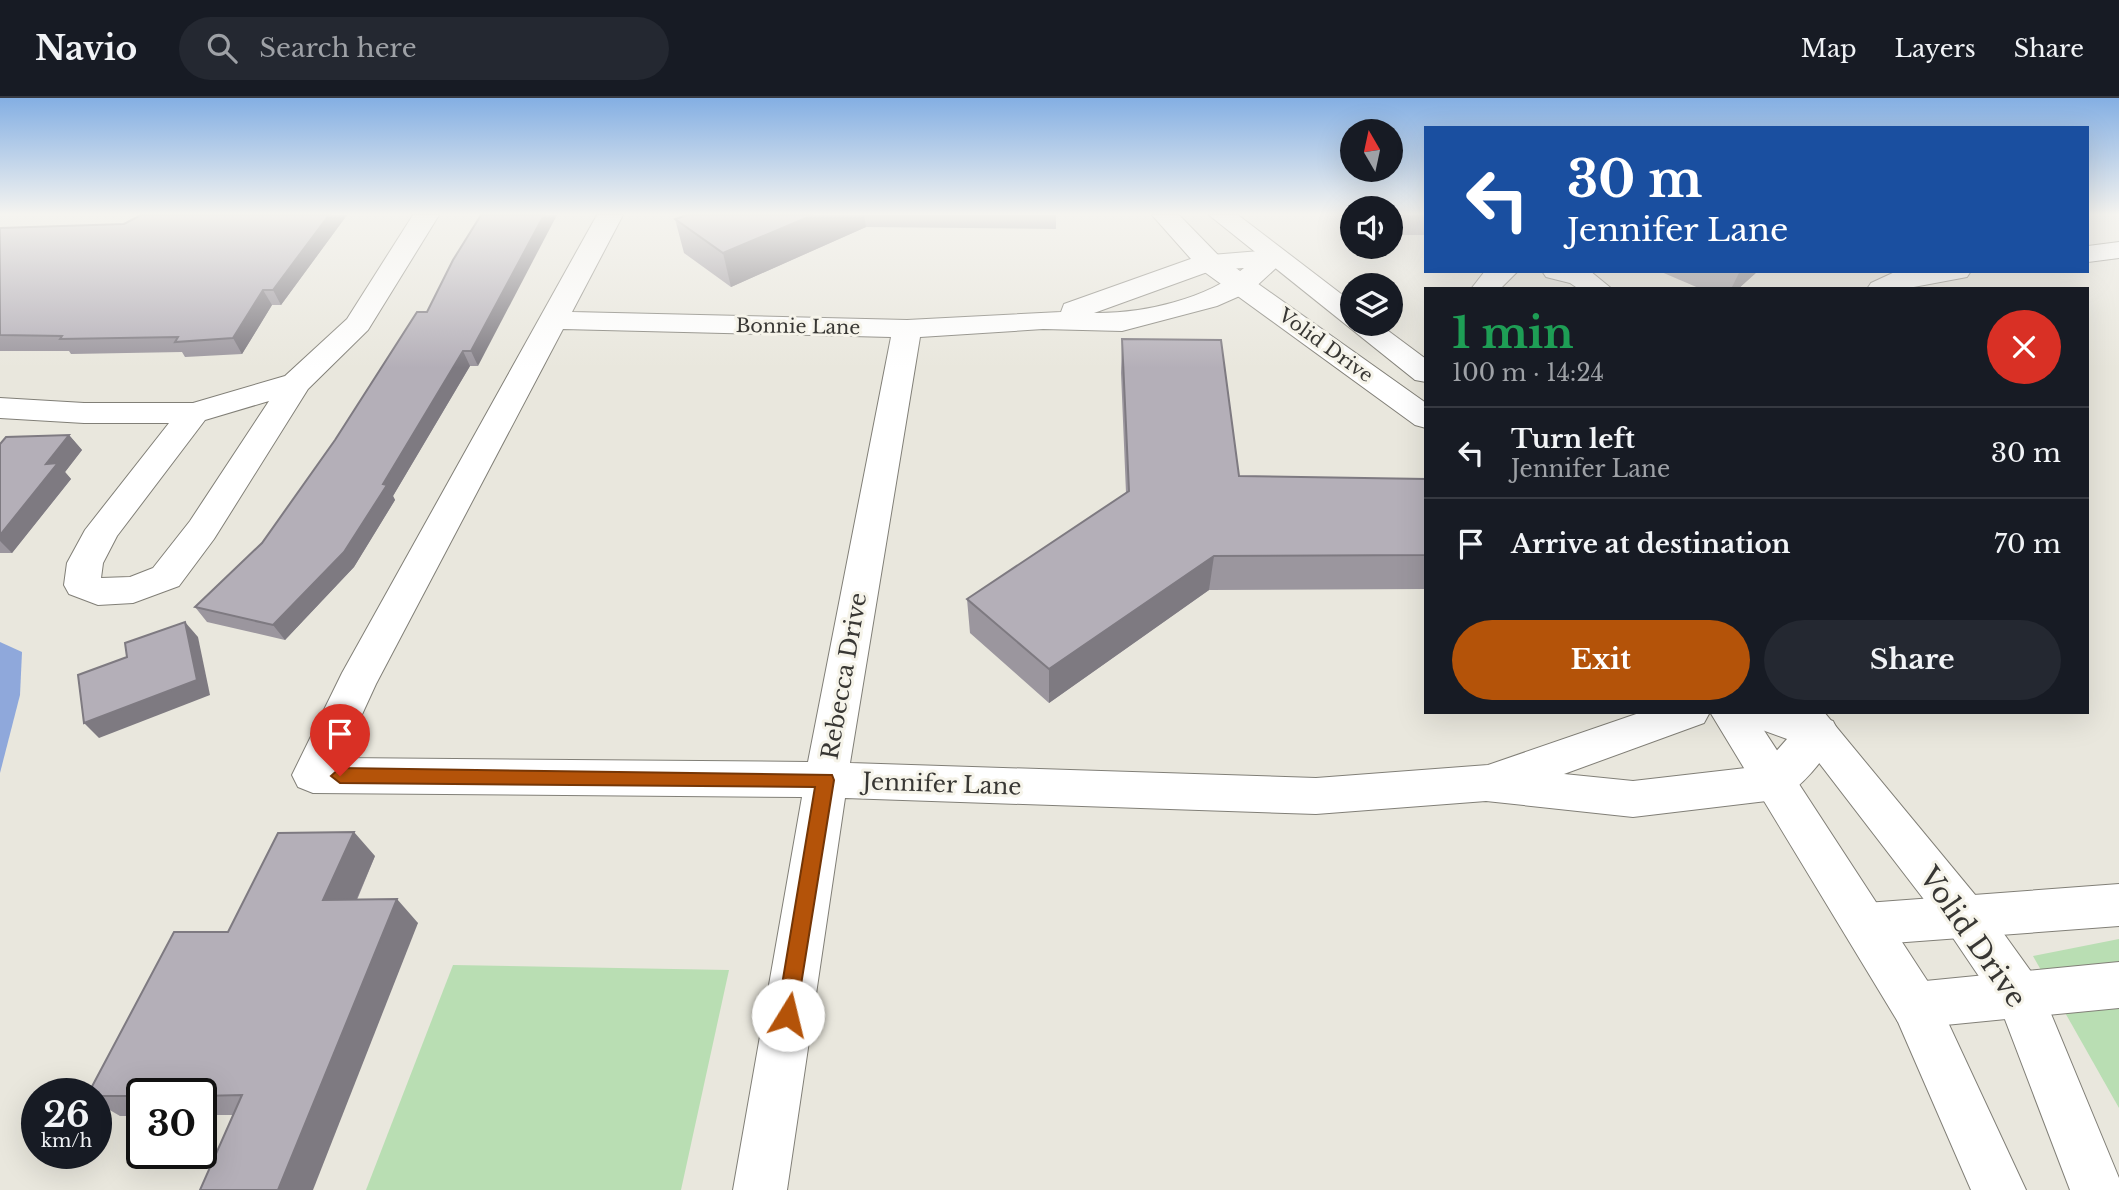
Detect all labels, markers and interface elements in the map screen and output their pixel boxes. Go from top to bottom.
search box [179,17,669,80]
text: Navio [35,28,137,69]
icon: search [203,29,241,67]
text: Search here [259,32,417,64]
text: Map [1801,34,1857,63]
text: Layers [1895,34,1976,63]
text: Share [2014,34,2084,63]
north arrow [1340,119,1404,182]
map controls [1340,119,1403,336]
text: 30 m [1567,149,1702,210]
icon: left [1452,154,1543,245]
button: sound [1340,196,1403,259]
text: Jennifer Lane [1567,210,1788,250]
button: layers [1340,273,1403,336]
street label: Volid Drive [1273,303,1377,387]
text: 1 min [1452,307,1574,359]
button: close [1987,310,2061,384]
street label: Bonnie Lane [736,314,860,339]
text: 100 m · 14:24 [1452,359,1604,387]
text: Turn left [1511,423,1635,455]
icon: left [1452,434,1490,472]
text: 30 m [1991,437,2061,469]
text: Jennifer Lane [1511,455,1670,483]
icon: arrive [1452,525,1490,563]
text: Arrive at destination [1511,528,1791,560]
text: 70 m [1994,528,2061,560]
street label: Rebecca Drive [816,590,872,762]
button: Exit [1452,620,1750,700]
button: Share [1764,620,2061,700]
pin [310,704,370,776]
icon: arrive [321,715,359,753]
street label: Jennifer Lane [859,767,1022,801]
street label: Volid Drive [1911,859,2034,1014]
position arrow [751,978,825,1052]
speed limit sign: 30 [126,1078,217,1169]
text: 26 [43,1093,90,1136]
text: km/h [41,1130,92,1152]

